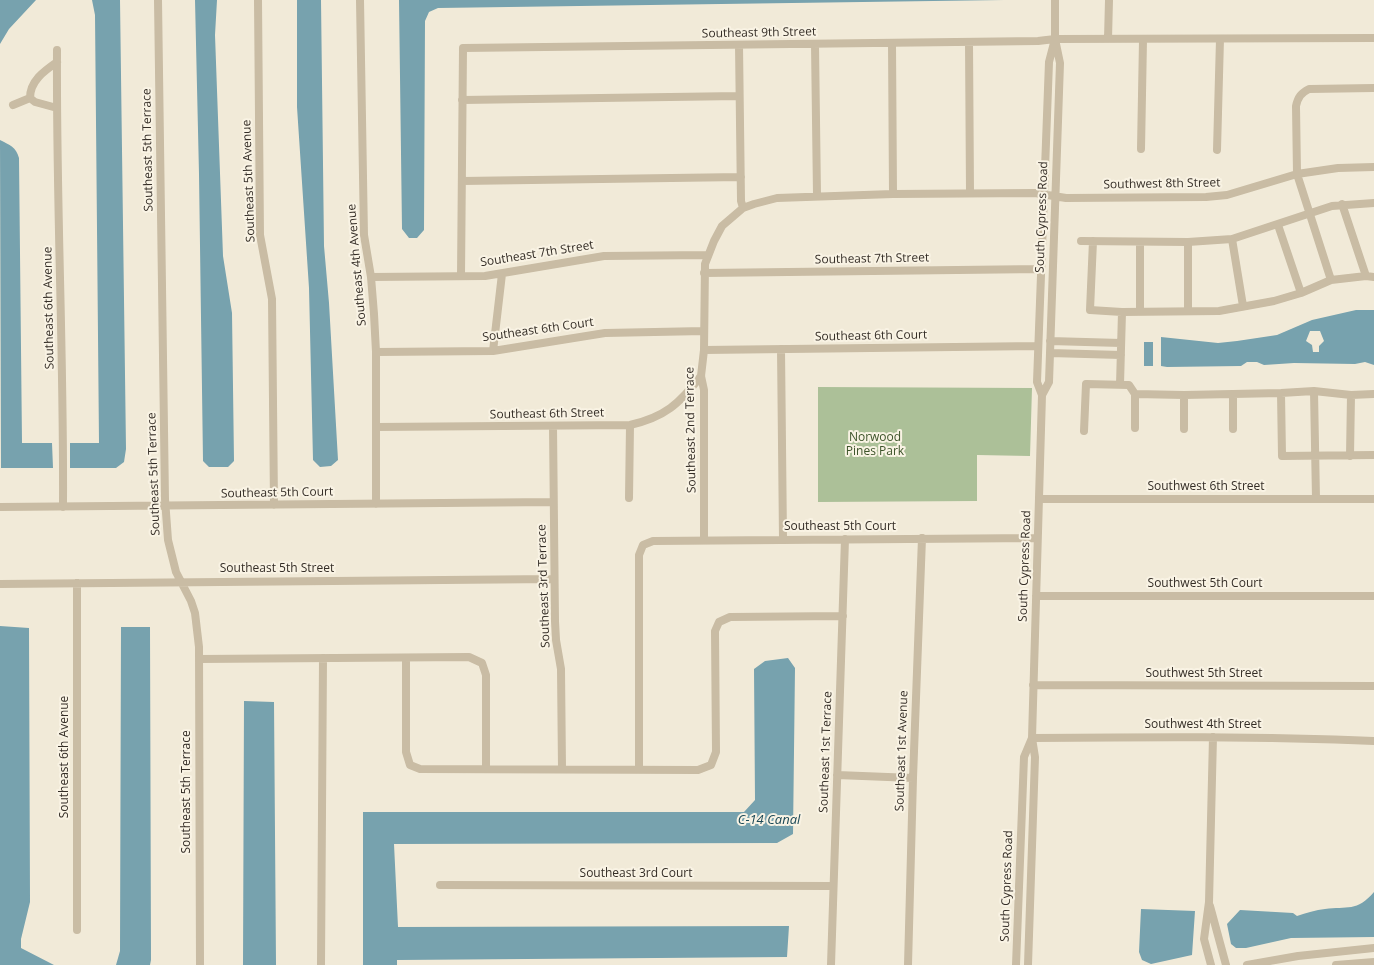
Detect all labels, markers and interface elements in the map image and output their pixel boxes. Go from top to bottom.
street label: Southeast 9th Street [702,25,816,41]
street label: Southeast 5th Terrace [140,88,156,212]
street label: Southeast 5th Avenue [240,119,258,243]
street label: South Cypress Road [1033,161,1051,273]
street label: Southwest 8th Street [1103,176,1221,192]
street label: Southeast 4th Avenue [344,203,370,327]
street label: Southeast 7th Street [479,238,595,270]
street label: Southeast 6th Avenue [41,247,57,369]
street label: Southeast 7th Street [815,251,929,267]
street label: Southeast 6th Court [481,315,595,345]
street label: Southeast 6th Court [815,328,927,344]
street label: Southeast 2nd Terrace [683,367,699,493]
street label: Southeast 6th Street [490,406,604,422]
street label: Southeast 5th Terrace [145,412,163,536]
park label: Norwood Pines Park [846,431,904,459]
street label: Southwest 6th Street [1147,480,1265,494]
street label: Southeast 5th Court [221,485,333,501]
street label: South Cypress Road [1016,510,1034,622]
street label: Southeast 5th Court [784,520,896,534]
street label: Southeast 3rd Terrace [535,524,553,648]
street label: Southeast 5th Street [220,562,334,576]
street label: Southwest 5th Court [1148,577,1262,591]
street label: Southwest 5th Street [1145,667,1263,681]
street label: Southeast 1st Avenue [893,690,911,812]
street label: Southeast 1st Terrace [817,691,835,813]
street label: Southeast 6th Avenue [58,696,72,818]
street label: Southwest 4th Street [1144,718,1262,732]
street label: Southeast 5th Terrace [180,730,194,854]
water label: C-14 Canal [738,812,800,828]
street label: South Cypress Road [998,830,1016,942]
street label: Southeast 3rd Court [580,867,692,881]

